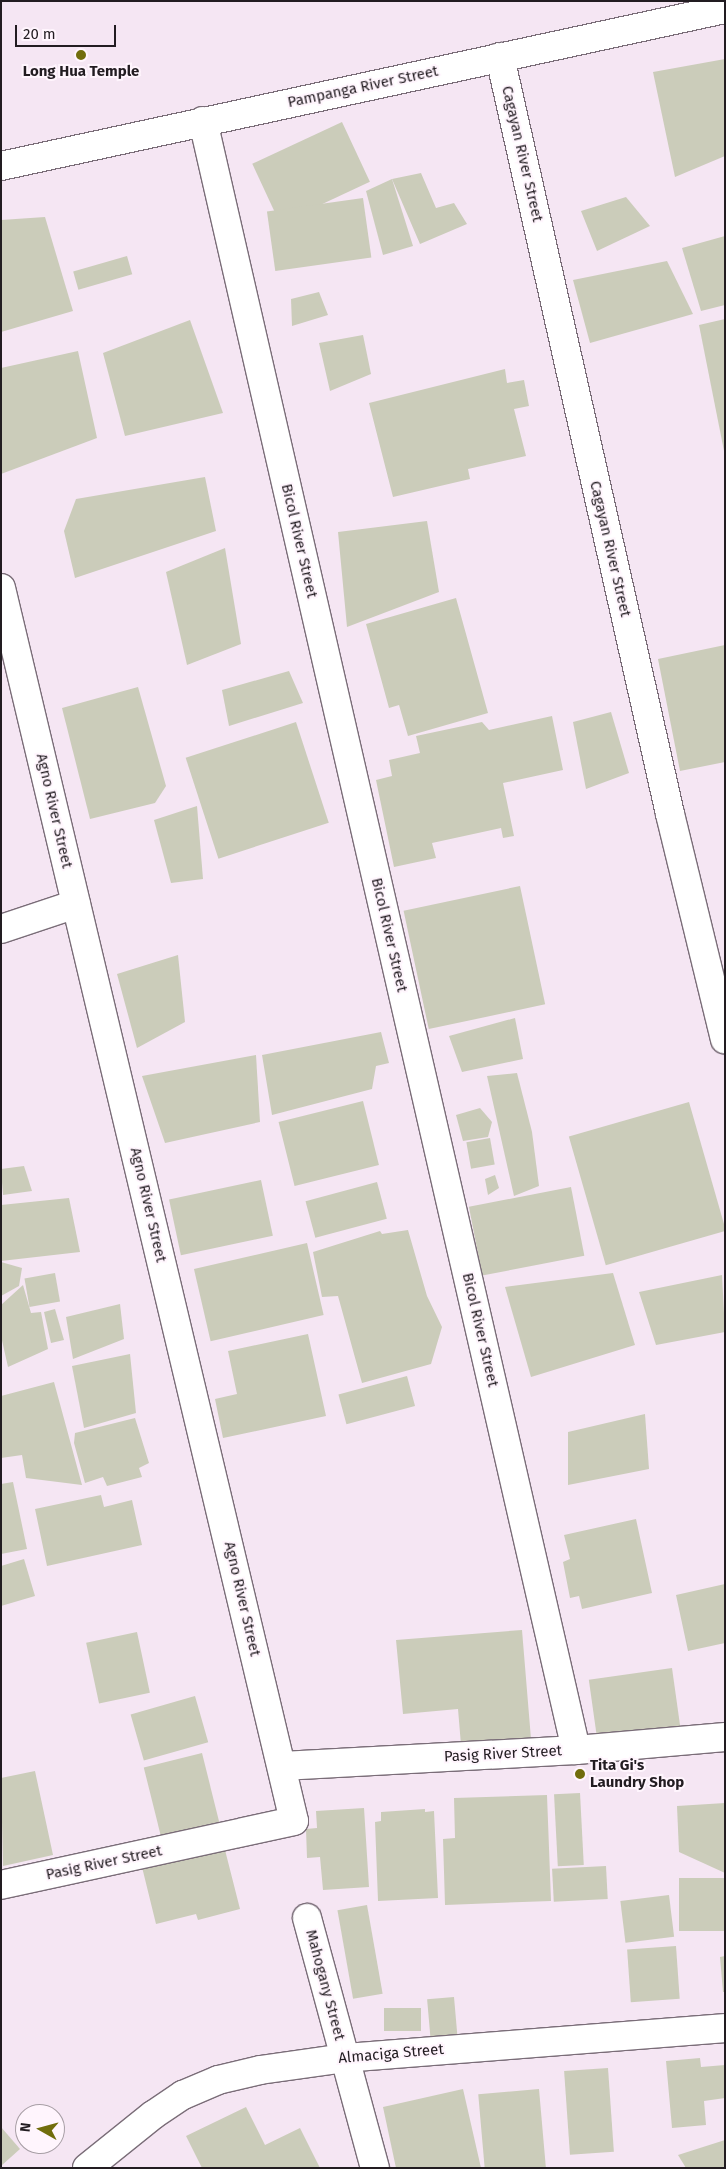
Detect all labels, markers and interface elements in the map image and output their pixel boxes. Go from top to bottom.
scale bar [18,15,119,47]
text: 20 m [23,25,56,43]
marker: Long Hua Temple [75,49,87,61]
street label: Pampanga River Street [286,62,440,112]
place label: Long Hua Temple [23,63,139,81]
street label: Cagayan River Street [498,84,546,224]
street label: Cagayan River Street [586,479,634,619]
street label: Bicol River Street [277,482,321,600]
street label: Agno River Street [32,752,76,870]
street label: Bicol River Street [367,876,411,994]
street label: Agno River Street [126,1146,170,1264]
street label: Bicol River Street [458,1271,502,1389]
street label: Agno River Street [220,1540,264,1658]
street label: Pasig River Street [444,1742,562,1766]
place label: Tita Gi's Laundry Shop [590,1756,684,1791]
marker: Tita Gi's Laundry Shop [574,1768,586,1780]
street label: Pasig River Street [44,1842,164,1884]
street label: Mahogany Street [302,1928,348,2042]
street label: Almaciga Street [338,2040,444,2068]
north arrow [15,2104,65,2154]
text: N [17,2122,35,2133]

